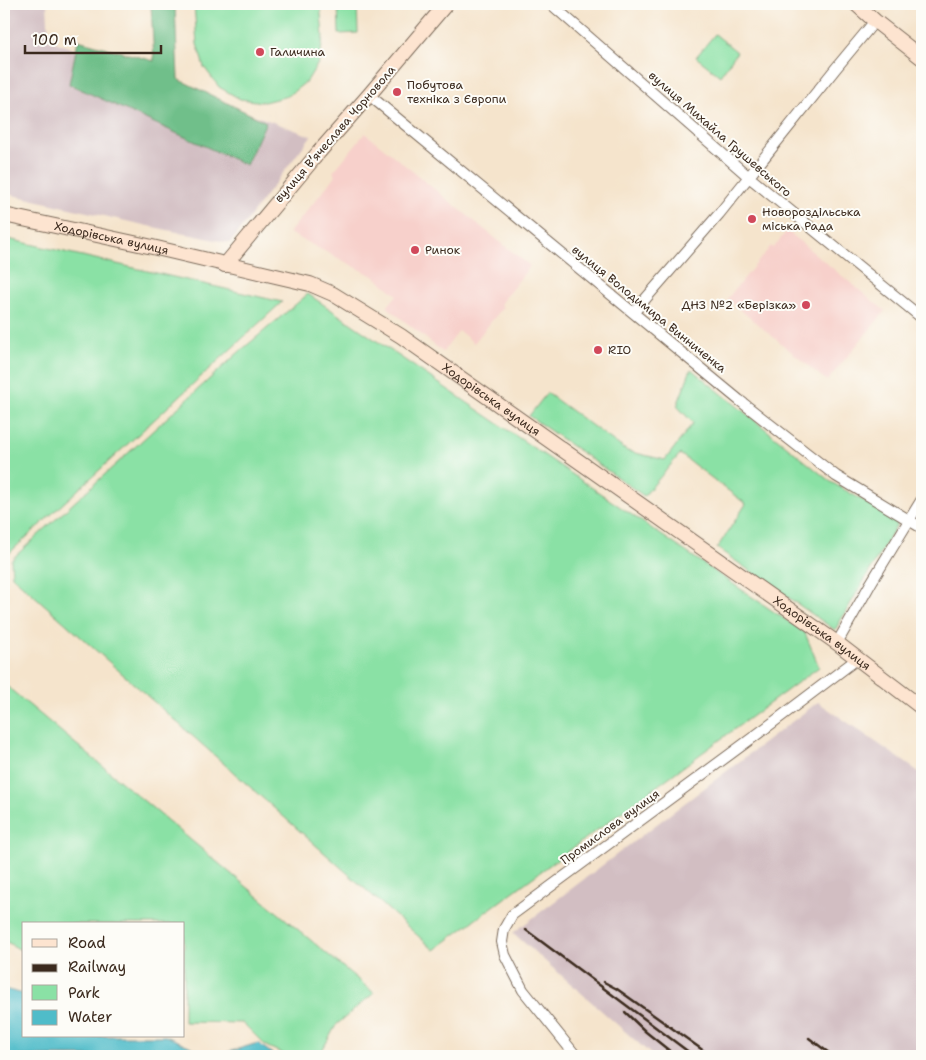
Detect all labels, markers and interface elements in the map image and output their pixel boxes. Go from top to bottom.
scale bar [25,22,161,54]
text: 100 m [32,30,77,50]
place label: Галичина [270,44,326,60]
marker: Галичина [254,46,266,58]
street label: вулиця Вʼячеслава Чорновола [271,62,399,206]
street label: вулиця Михайла Грушевського [645,67,795,201]
place label: Побутова техніка з Європи [407,77,506,107]
marker: Побутова техніка з Європи [391,86,403,98]
place label: Новороздільська міська Рада [762,204,861,234]
marker: Новороздільська міська Рада [746,213,758,225]
street label: Ходорівська вулиця [53,218,170,259]
place label: Ринок [425,242,461,258]
street label: вулиця Володимира Винниченка [568,242,730,377]
marker: Ринок [409,244,421,256]
place label: ДНЗ №2 «Берізка» [681,297,796,313]
marker: ДНЗ №2 «Берізка» [800,299,812,311]
place label: RIO [608,342,631,358]
marker: RIO [592,344,604,356]
street label: Ходорівська вулиця [439,359,543,440]
street label: Ходорівська вулиця [770,593,874,674]
street label: Промислова вулиця [557,786,663,868]
legend [22,922,185,1038]
text: Road [68,933,106,953]
text: Railway [68,957,126,977]
text: Park [68,983,100,1003]
text: Water [68,1007,112,1027]

